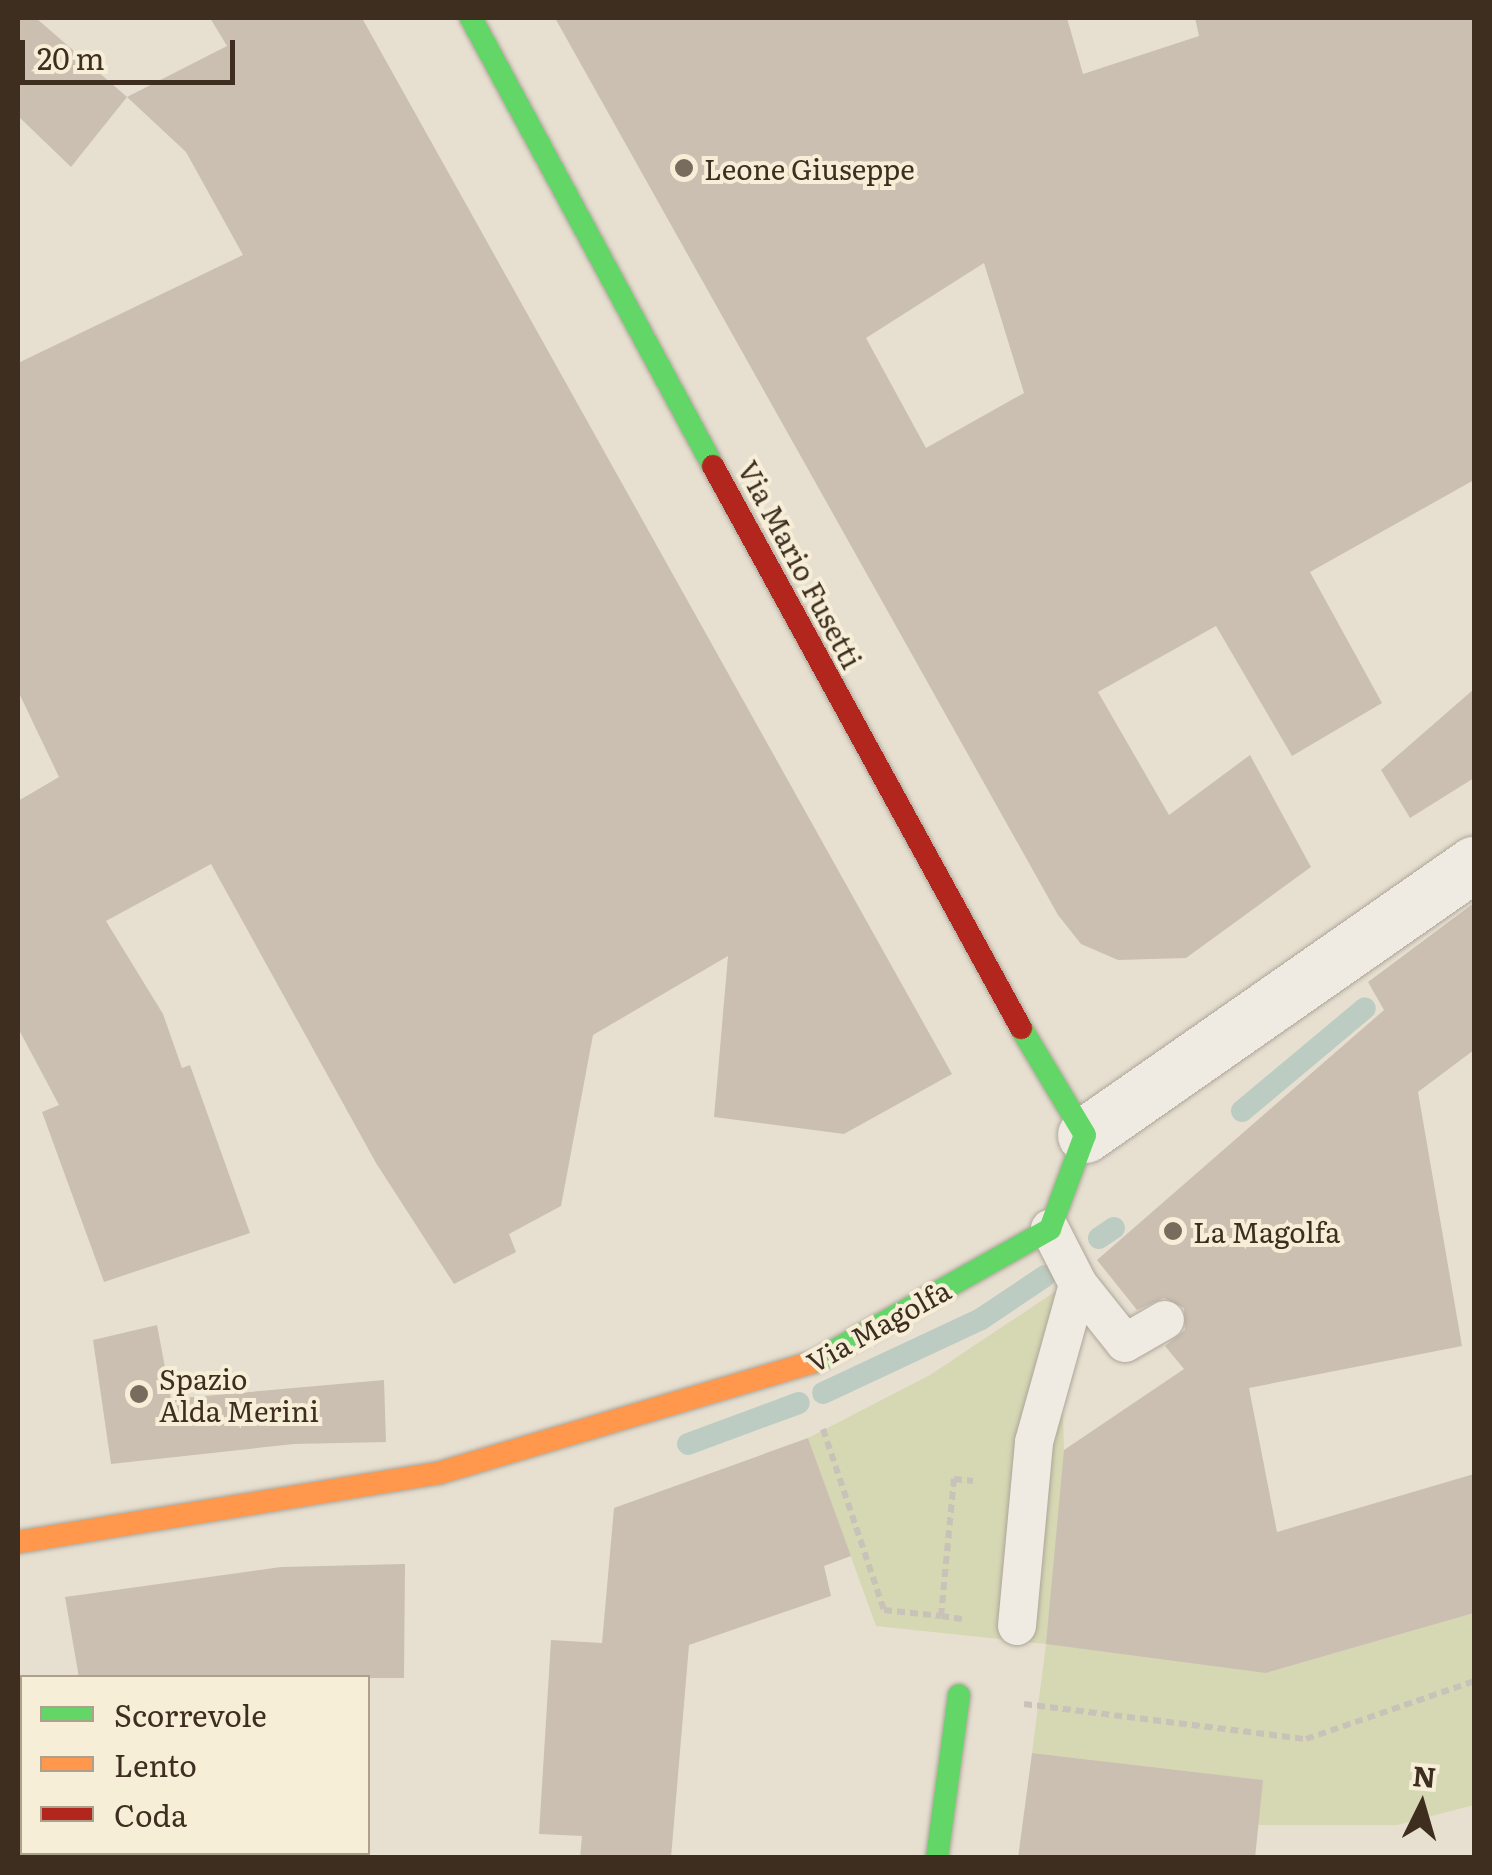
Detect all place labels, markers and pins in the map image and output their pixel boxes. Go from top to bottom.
place label: Leone Giuseppe [704,151,915,185]
marker: Leone Giuseppe [673,157,695,179]
place label: La Magolfa [1193,1214,1340,1248]
marker: La Magolfa [1162,1220,1184,1242]
place label: Spazio Alda Merini [159,1361,319,1427]
marker: Spazio Alda Merini [128,1383,150,1405]

